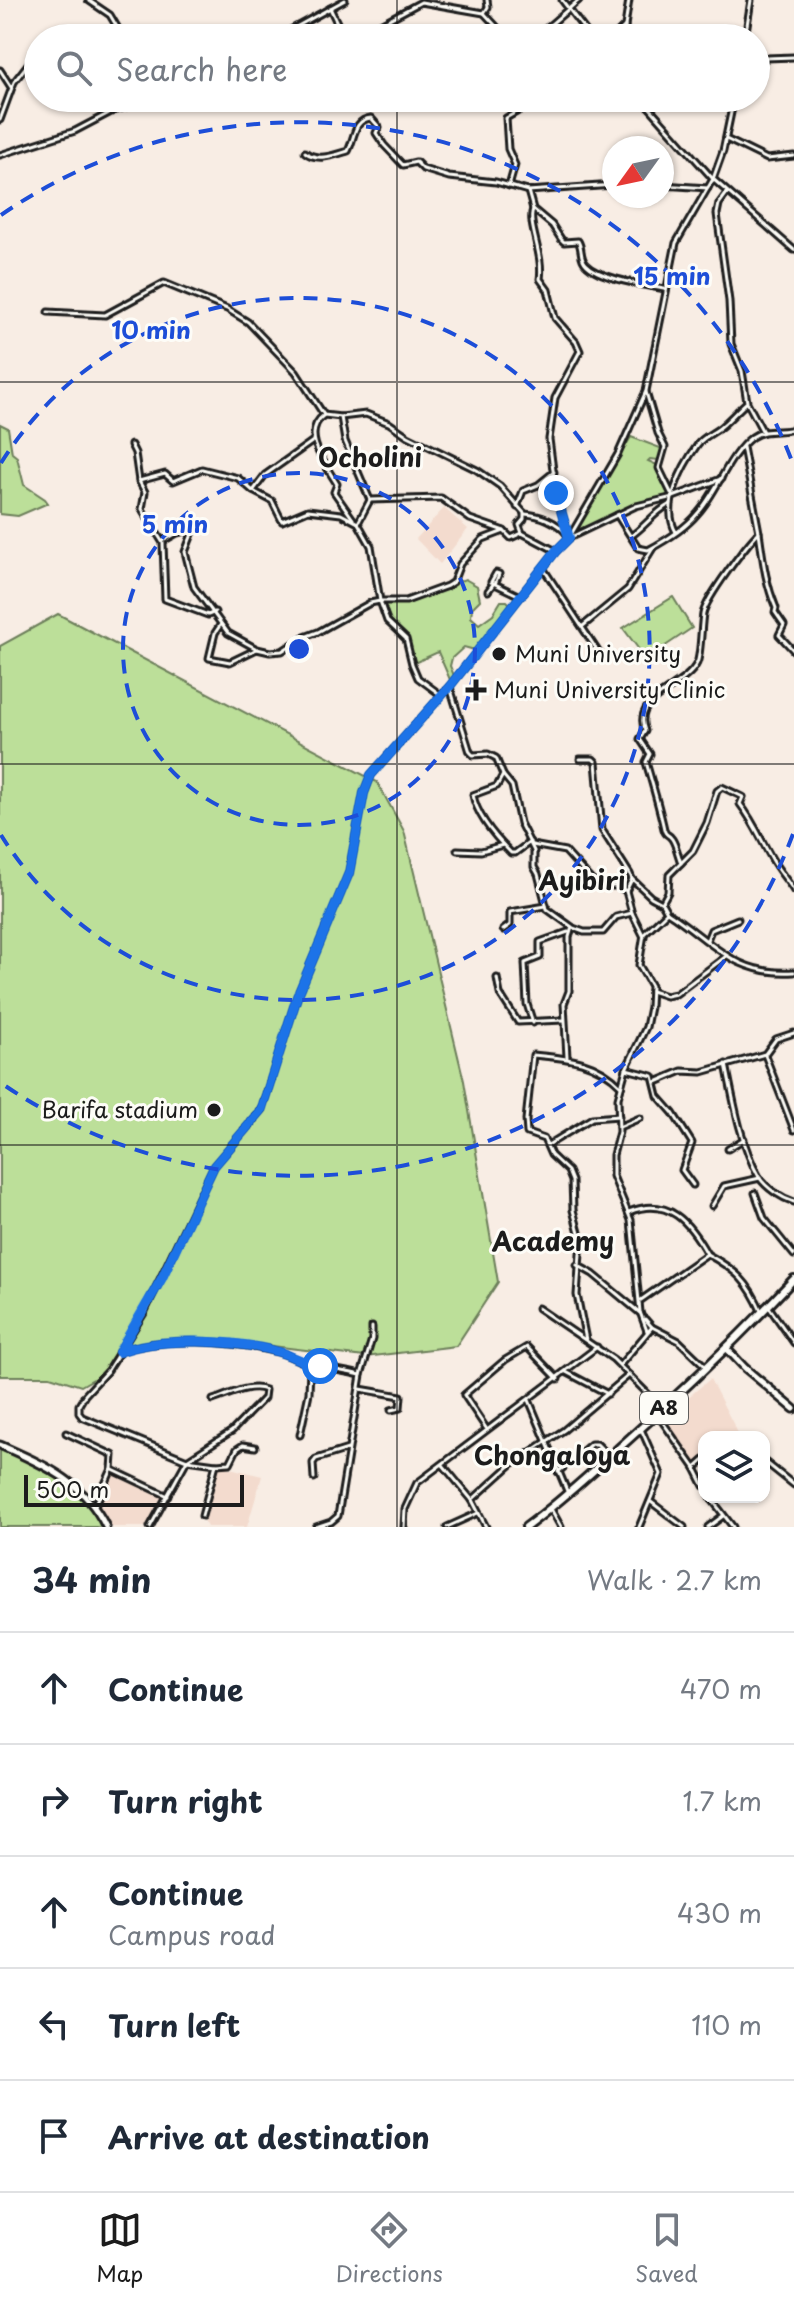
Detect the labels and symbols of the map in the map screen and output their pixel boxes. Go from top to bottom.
north arrow [602,136,674,208]
text: 15 min [633,257,711,293]
text: 10 min [111,311,191,347]
district label: Ocholini [318,437,422,476]
route end [538,475,574,511]
text: 5 min [142,505,208,541]
centre of rings [285,635,313,663]
place label: Muni University [515,636,681,669]
marker: Muni University [490,645,508,663]
place label: Muni University Clinic [494,672,725,705]
marker: Muni University Clinic [465,679,487,701]
district label: Ayibiri [538,860,625,899]
place label: Barifa stadium [42,1092,198,1125]
marker: Barifa stadium [205,1101,223,1119]
district label: Academy [491,1221,614,1260]
route start [302,1348,338,1384]
road number: A8 [640,1392,688,1424]
district label: Chongaloya [474,1435,631,1474]
scale bar [24,1471,244,1507]

